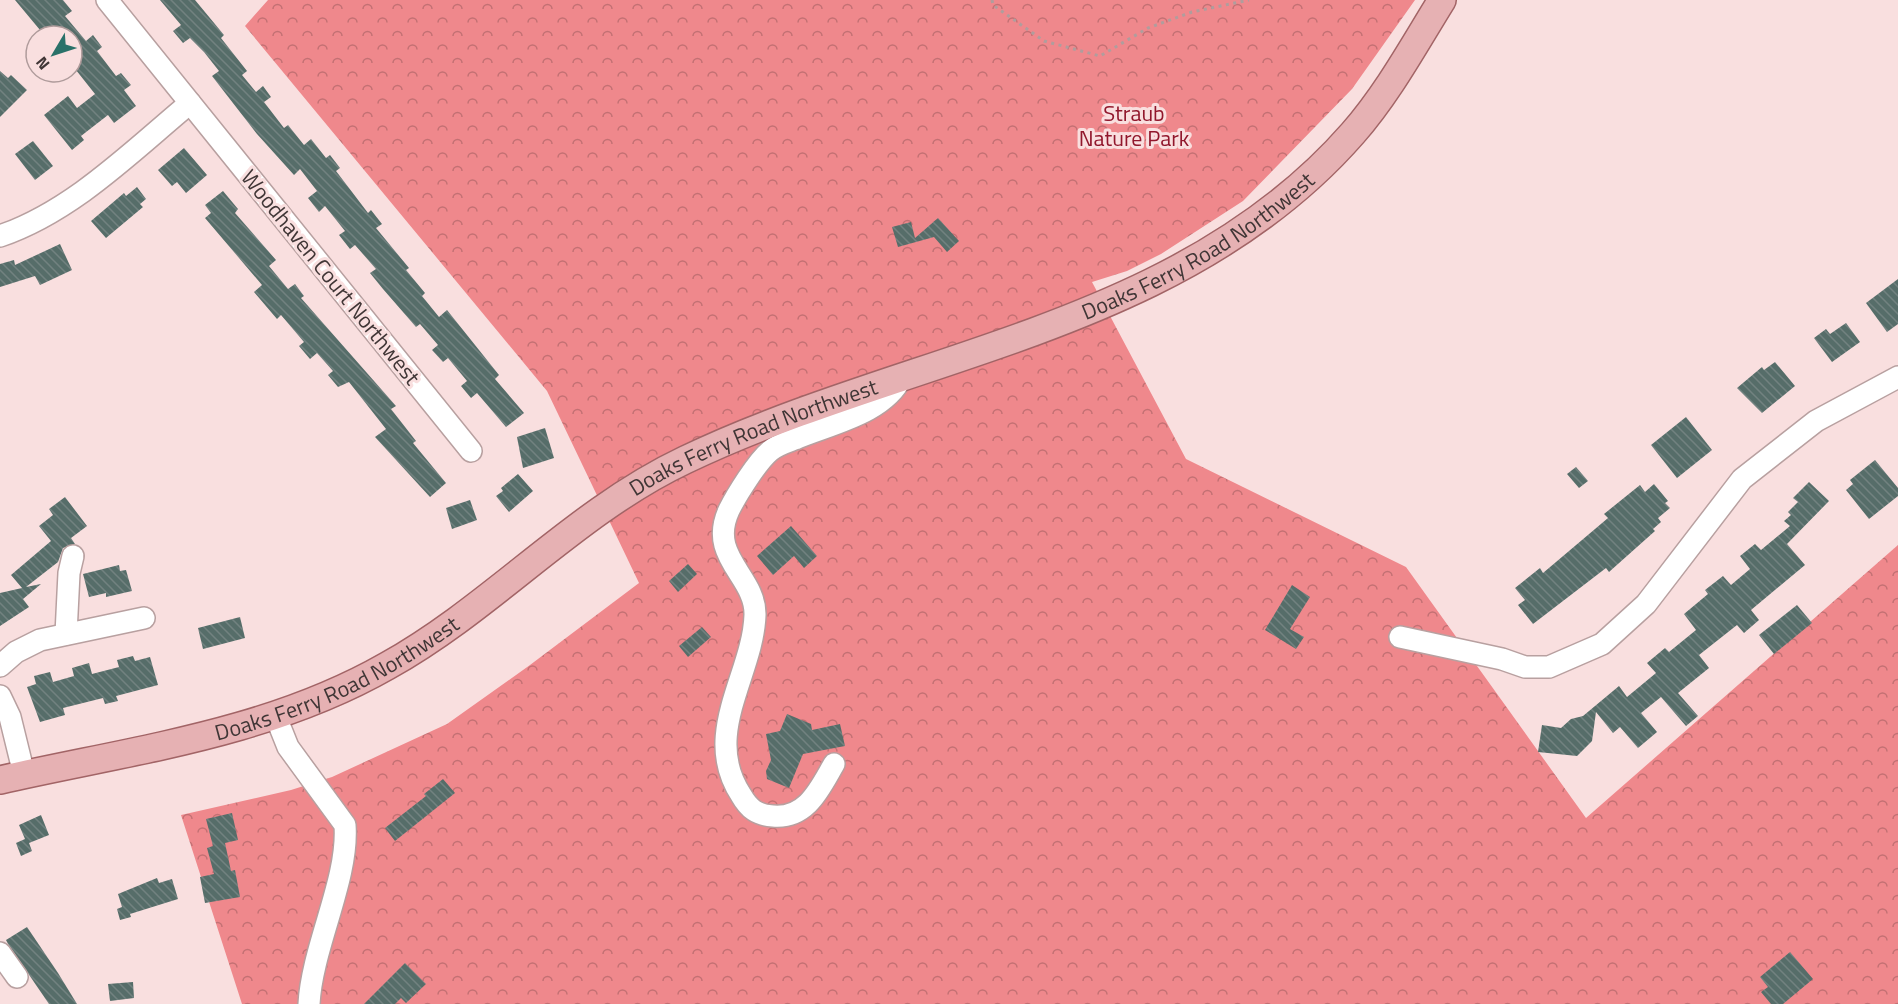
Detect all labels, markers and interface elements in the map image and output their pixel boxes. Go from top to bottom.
north arrow [24,24,84,84]
text: N [30,52,55,75]
park label: Straub Nature Park [1079,96,1190,155]
street label: Woodhaven Court Northwest [233,162,429,392]
street label: Doaks Ferry Road Northwest [1076,164,1322,329]
street label: Doaks Ferry Road Northwest [622,369,882,504]
street label: Doaks Ferry Road Northwest [211,607,466,749]

